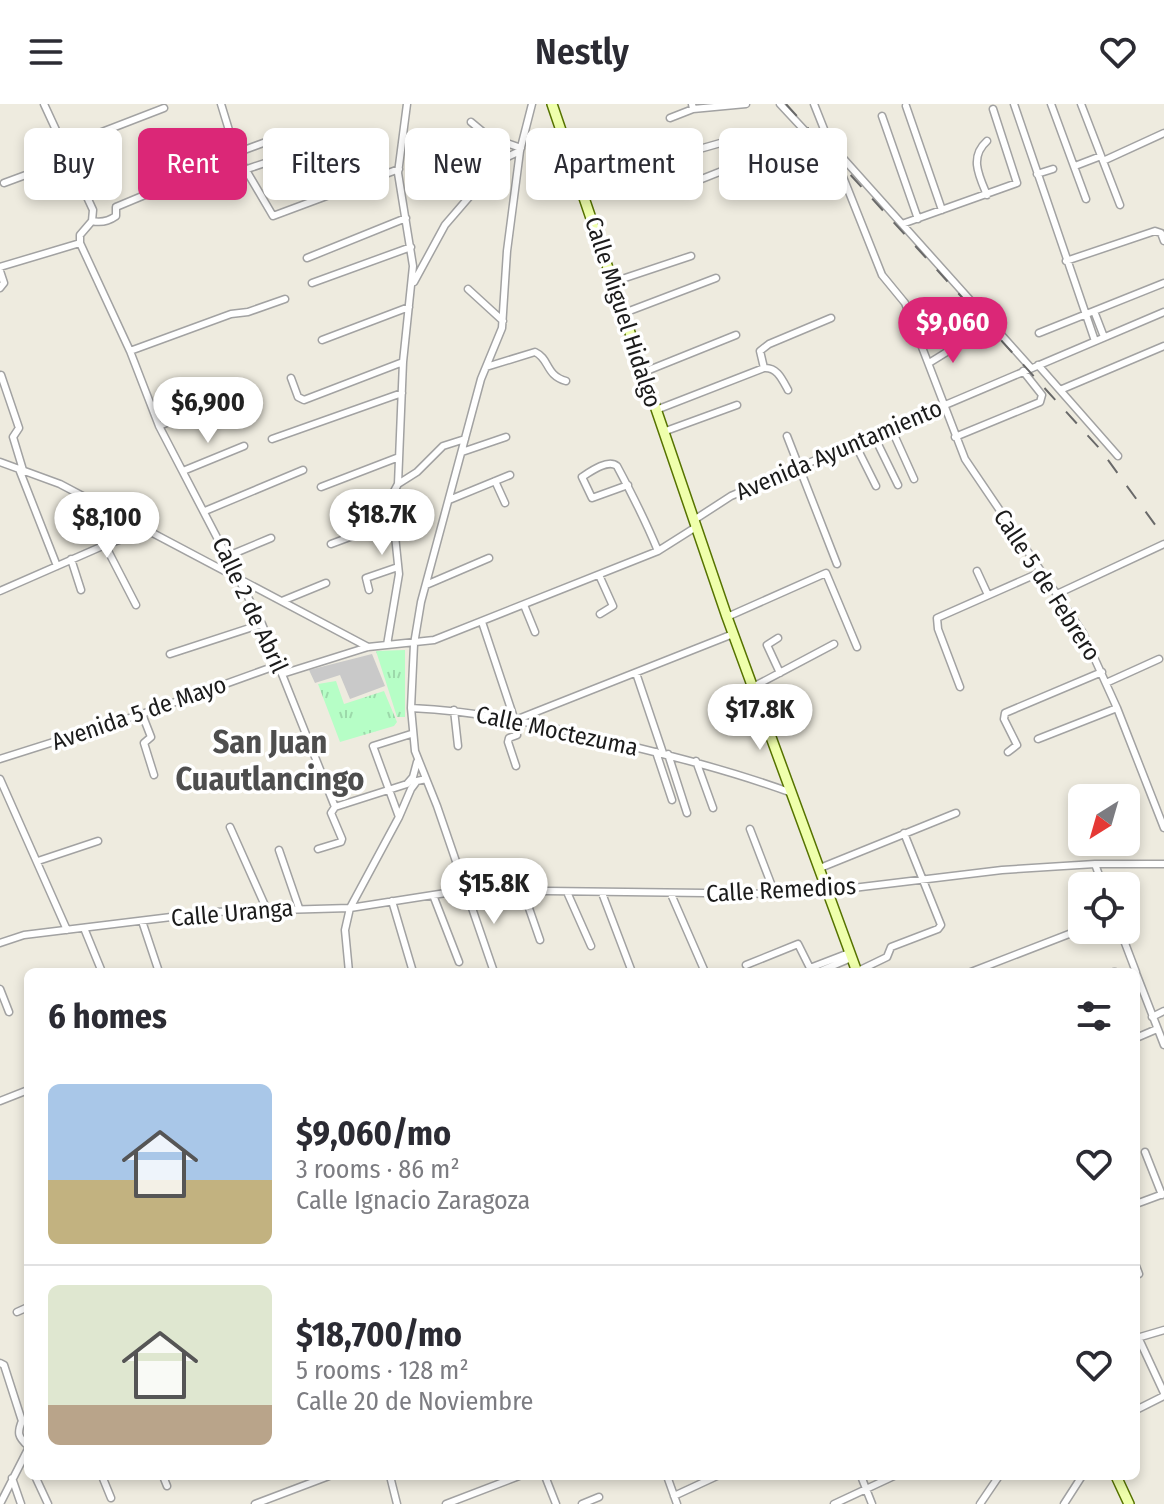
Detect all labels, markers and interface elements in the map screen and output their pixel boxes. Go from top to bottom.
icon: menu [24,30,68,74]
text: Nestly [535,30,629,74]
icon: heart [1096,30,1140,74]
chip: Buy [24,128,122,200]
chip: Rent [138,128,247,200]
chip: Filters [263,128,389,200]
chip: New [405,128,510,200]
chip: Apartment [526,128,703,200]
chip: House [719,128,847,200]
street label: Calle Miguel Hidalgo [579,213,667,411]
pin: $9,060 [888,297,1018,365]
text: $9,060 [916,307,990,338]
pin: $6,900 [143,377,273,445]
text: $6,900 [171,387,245,418]
street label: Avenida Ayuntamiento [732,394,946,506]
pin: $18.7K [317,489,447,557]
pin: $8,100 [42,492,172,560]
text: $18.7K [348,499,416,530]
text: $8,100 [72,502,142,533]
street label: Calle 5 de Febrero [988,504,1106,666]
street label: Calle 2 de Abril [206,533,294,677]
street label: Avenida 5 de Mayo [48,670,230,756]
pin: $17.8K [695,684,825,752]
text: $17.8K [726,694,794,725]
street label: Calle Moctezuma [474,700,640,762]
district label: San Juan Cuautlancingo [176,723,364,798]
north arrow [1068,784,1140,856]
map controls [1068,784,1140,944]
pin: $15.8K [429,858,559,926]
text: $15.8K [459,868,529,899]
street label: Calle Remedios [705,872,857,908]
button: locate [1068,872,1140,944]
street label: Calle Uranga [170,894,294,932]
icon: filters [1072,994,1116,1038]
text: 6 homes [48,996,167,1037]
text: $9,060/mo [296,1113,451,1154]
icon: home [112,1116,208,1212]
icon: heart [1072,1142,1116,1186]
text: 3 rooms · 86 m² [296,1154,460,1185]
text: Calle Ignacio Zaragoza [296,1185,530,1216]
text: $18,700/mo [296,1314,462,1355]
icon: home [112,1317,208,1413]
icon: heart [1072,1343,1116,1387]
text: 5 rooms · 128 m² [296,1355,469,1386]
text: Calle 20 de Noviembre [296,1386,533,1417]

